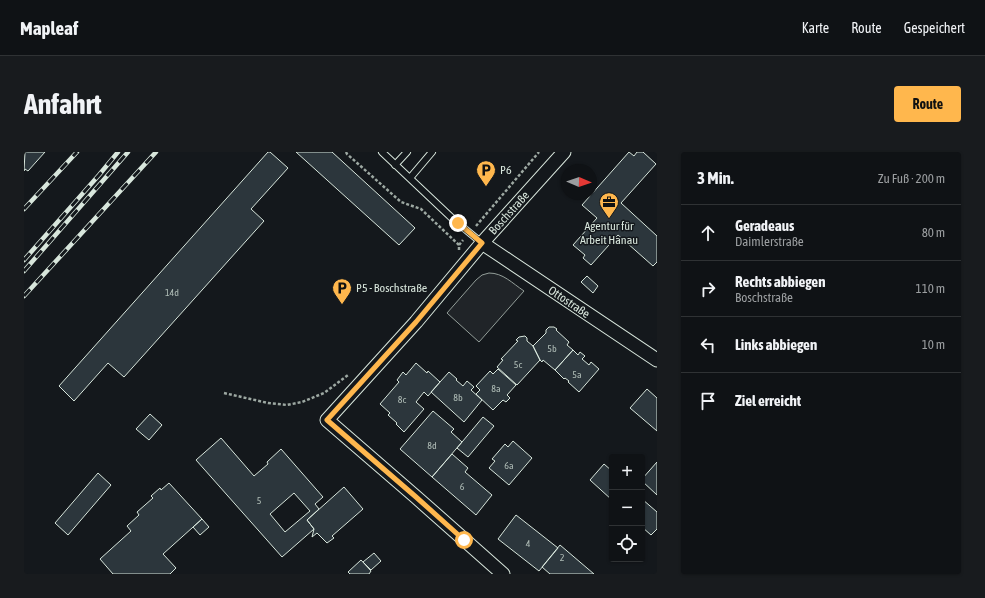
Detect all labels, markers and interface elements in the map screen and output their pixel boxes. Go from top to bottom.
text: Mapleaf [20,17,78,39]
text: Karte [802,20,829,36]
text: Route [851,20,882,36]
text: Gespeichert [904,20,965,36]
button: Route [894,86,961,122]
text: Anfahrt [24,88,102,120]
parking icon: P6 [475,159,497,187]
place label: P6 [500,163,512,177]
north arrow [561,164,597,200]
text: 3 Min. [697,168,734,188]
text: Zu Fuß · 200 m [878,171,945,186]
street label: Boschstraße [486,188,532,238]
office icon: Agentur für Arbeit Hanau [598,191,620,219]
route end [449,214,467,232]
text: Geradeaus [735,217,794,234]
place label: Agentur für Arbeit Hanau [580,219,638,247]
icon: ahead [697,222,719,244]
text: 80 m [922,225,945,240]
text: Daimlerstraße [735,234,804,249]
text: Rechts abbiegen [735,273,825,290]
parking icon: P5 - Boschstraße [331,277,353,305]
icon: right [697,278,719,300]
place label: P5 - Boschstraße [356,281,427,295]
text: 110 m [916,281,945,296]
street label: Ottostraße [546,283,592,321]
house number: 14d [165,287,179,298]
text: Boschstraße [735,290,793,305]
icon: left [697,334,719,356]
text: Links abbiegen [735,336,817,353]
text: 10 m [922,337,945,352]
house number: 5b [547,343,557,354]
house number: 5c [514,359,522,370]
house number: 5a [572,369,582,380]
house number: 8a [491,383,501,394]
icon: arrive [697,390,719,412]
house number: 8b [453,392,463,403]
text: Ziel erreicht [735,392,801,409]
house number: 8c [398,394,406,405]
house number: 8d [427,440,437,451]
map controls [609,454,645,562]
button: + [609,454,645,490]
house number: 6a [504,460,514,471]
house number: 6 [460,481,465,492]
button: − [609,490,645,526]
house number: 5 [257,495,262,506]
button: locate [609,526,645,562]
route start [455,531,473,549]
house number: 4 [526,538,531,549]
house number: 2 [560,552,565,563]

